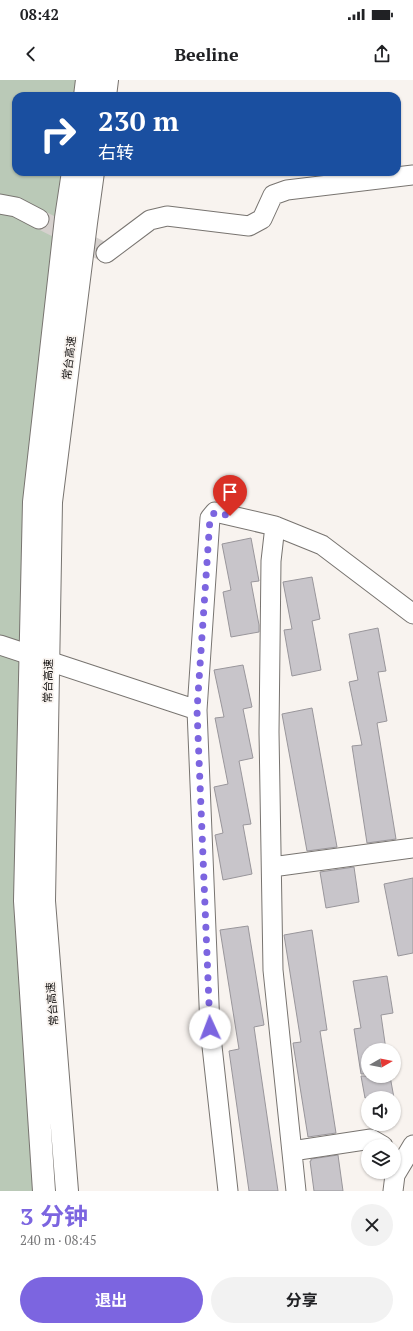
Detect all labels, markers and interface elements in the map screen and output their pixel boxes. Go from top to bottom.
text: 08:42 [20,4,59,24]
text: Beeline [174,42,239,66]
icon: back [20,43,42,65]
icon: share [371,43,393,65]
text: 230 m [98,102,179,139]
icon: right [32,108,84,160]
text: 右转 [98,140,134,164]
street label: 常台高速 [59,335,79,381]
pin [213,475,247,516]
icon: arrive [219,481,241,503]
street label: 常台高速 [41,659,55,703]
street label: 常台高速 [43,981,61,1027]
position arrow [189,1007,231,1049]
north arrow [361,1043,401,1083]
map controls [361,1043,401,1179]
button: sound [361,1091,401,1131]
button: layers [361,1139,401,1179]
text: 3 分钟 [20,1200,88,1232]
button: close [351,1204,393,1246]
text: 240 m · 08:45 [20,1231,97,1249]
button: 退出 [20,1277,203,1323]
button: 分享 [211,1277,393,1323]

